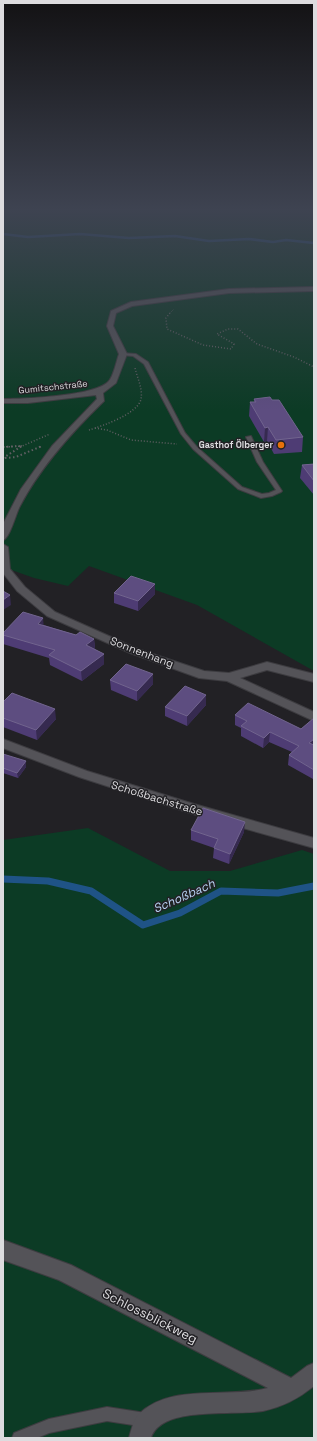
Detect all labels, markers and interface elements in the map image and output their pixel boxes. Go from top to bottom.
street label: Gumitschstraße [18,377,88,397]
place label: Gasthof Ölberger [199,439,273,451]
marker: Gasthof Ölberger [276,440,286,450]
street label: Sonnenhang [108,633,176,671]
street label: Schoßbachstraße [110,777,204,819]
water label: Schoßbach [151,875,218,917]
street label: Schlossblickweg [100,1285,200,1347]

